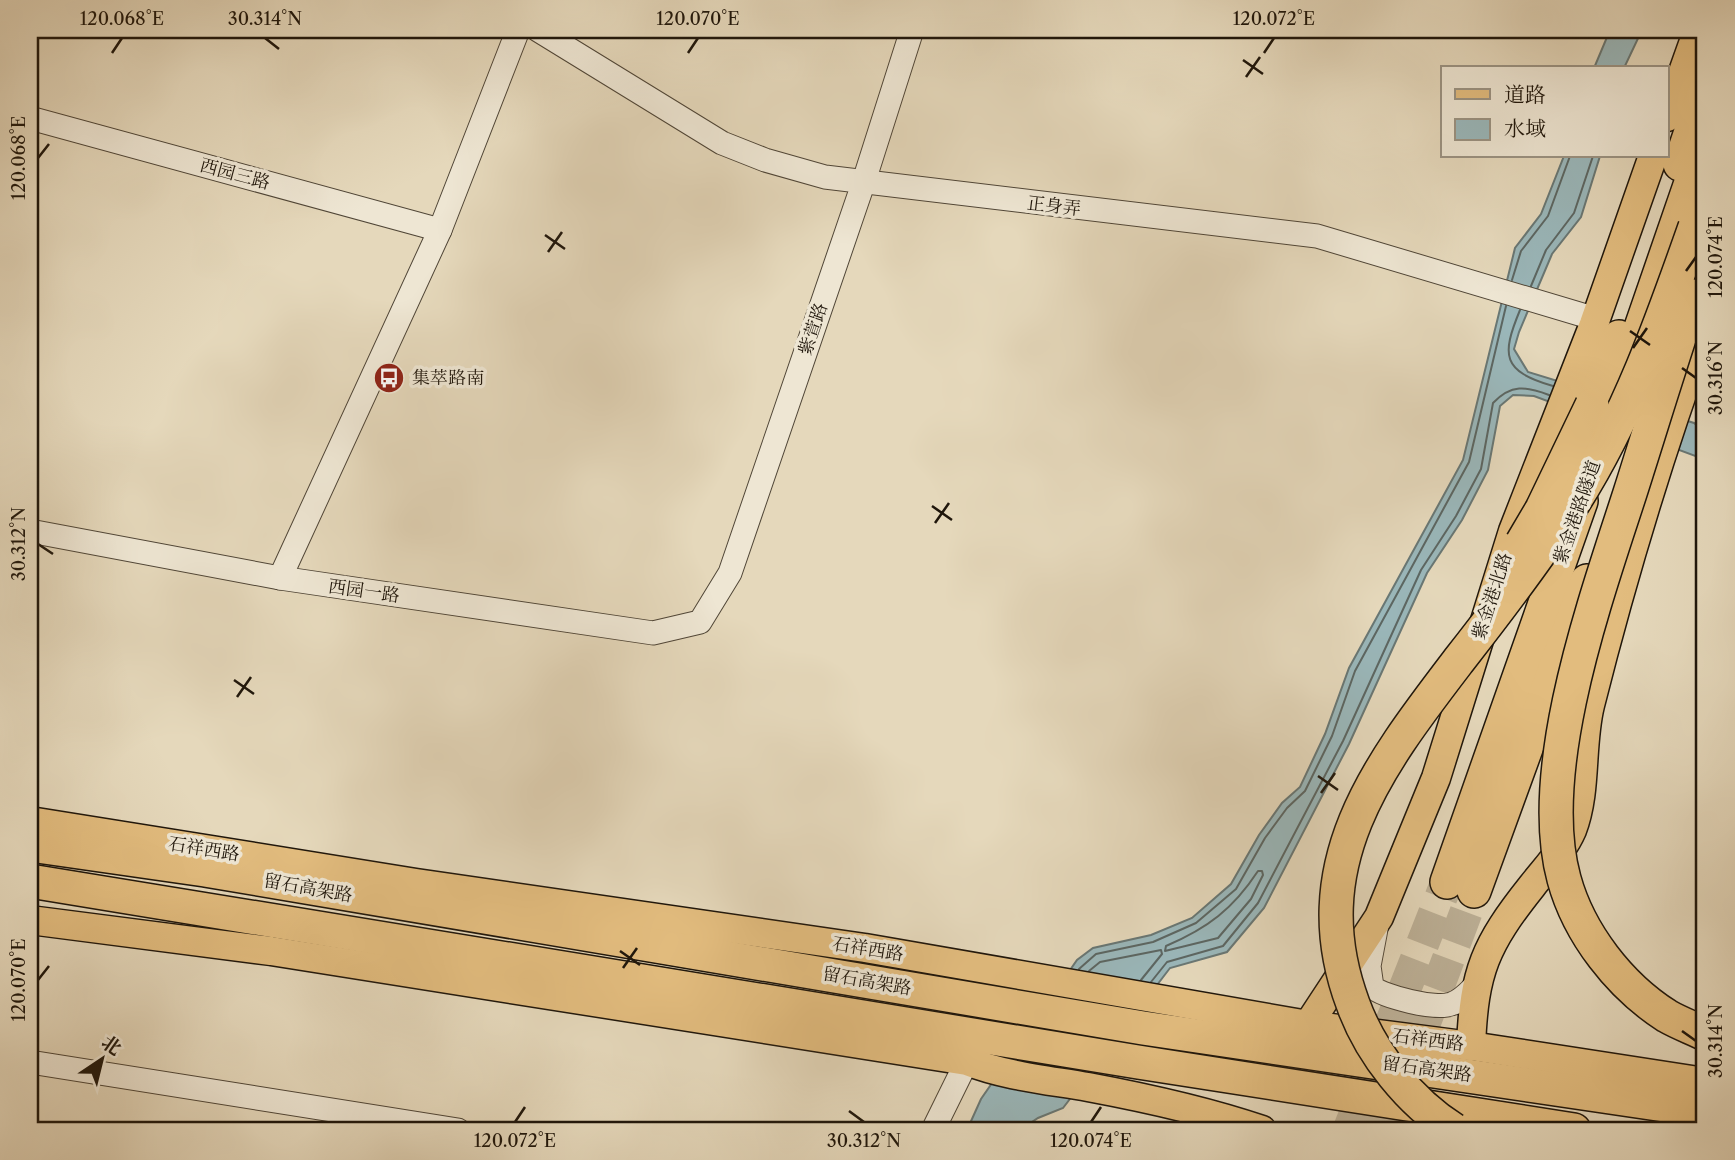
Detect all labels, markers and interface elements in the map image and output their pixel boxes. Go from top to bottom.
text: 120.068°E [80,8,164,30]
text: 30.314°N [228,8,302,30]
text: 120.070°E [656,8,740,30]
text: 120.072°E [1233,8,1315,30]
legend [1441,66,1668,158]
text: 道路 [1504,82,1546,107]
text: 120.068°E [8,116,30,200]
text: 水域 [1504,116,1546,141]
street label: 西园三路 [197,154,273,194]
street label: 正身弄 [1026,192,1082,220]
text: 120.074°E [1705,216,1727,298]
street label: 紫萱路 [794,300,832,358]
text: 30.316°N [1705,341,1727,415]
bus stop icon: 集萃路南 [372,361,406,395]
place label: 集萃路南 [412,367,484,389]
street label: 紫金港路隧道 [1549,457,1605,567]
text: 30.312°N [8,507,30,581]
street label: 紫金港北路 [1468,550,1516,642]
street label: 西园一路 [327,575,401,607]
street label: 石祥西路 [167,833,241,865]
street label: 留石高架路 [262,869,354,907]
street label: 石祥西路 [831,933,905,965]
text: 120.070°E [8,938,30,1022]
street label: 留石高架路 [821,962,913,1000]
text: 30.314°N [1705,1004,1727,1078]
north arrow [66,1024,136,1094]
street label: 石祥西路 [1391,1025,1465,1055]
text: 北 [97,1031,126,1060]
street label: 留石高架路 [1381,1052,1473,1086]
text: 120.072°E [474,1130,556,1152]
text: 30.312°N [827,1130,901,1152]
text: 120.074°E [1050,1130,1132,1152]

